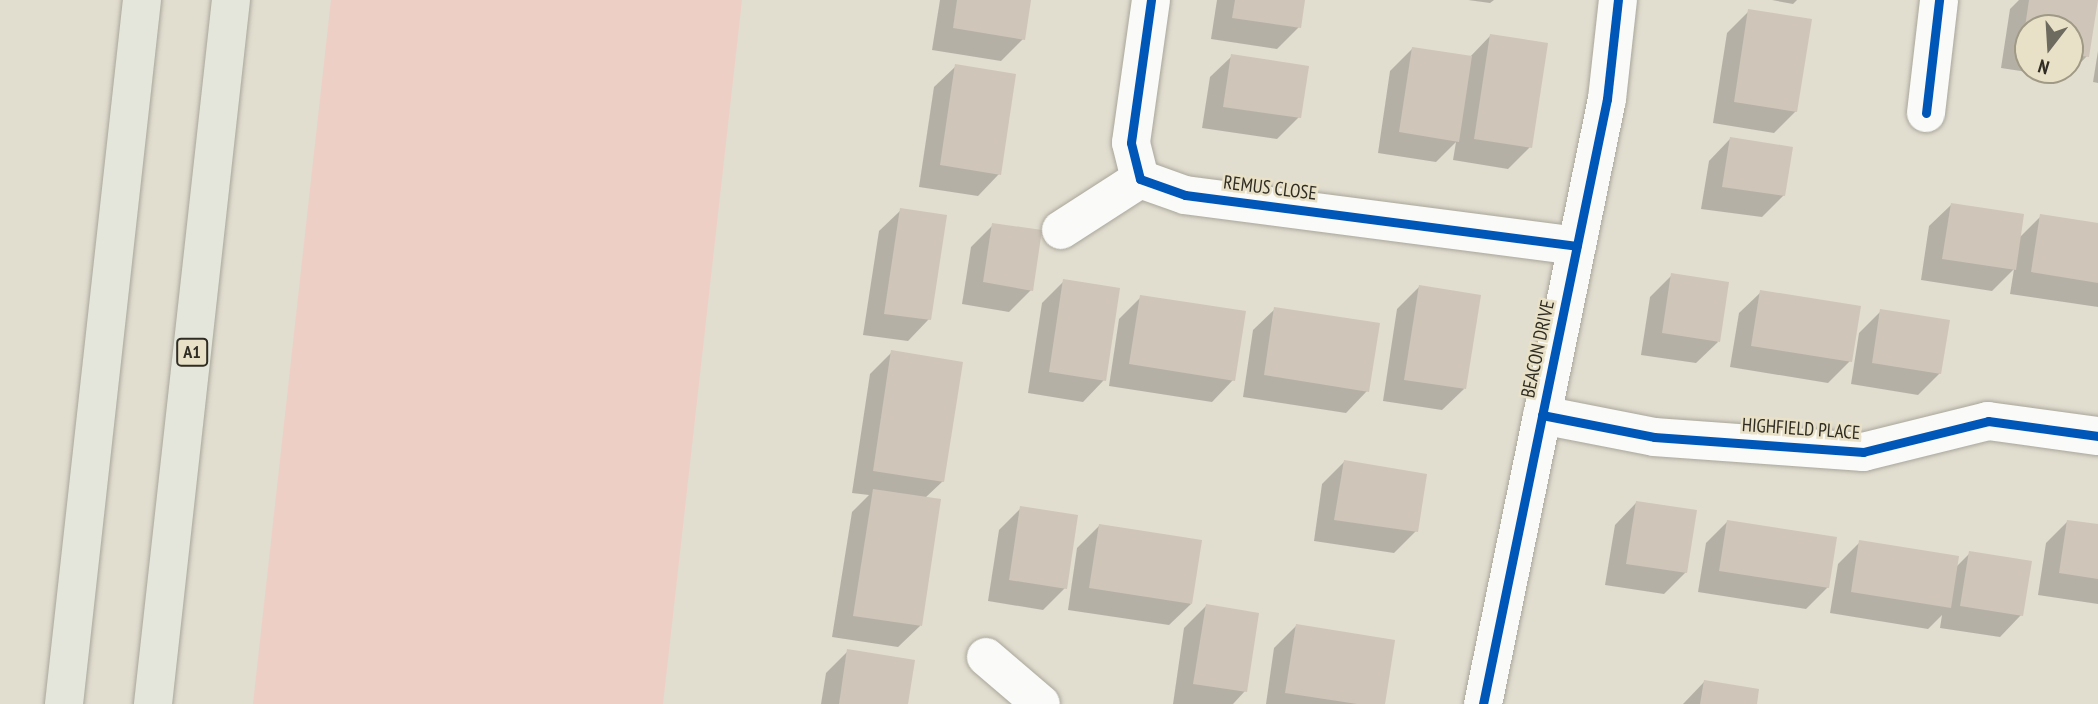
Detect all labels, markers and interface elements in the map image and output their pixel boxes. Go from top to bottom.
north arrow [2014,14,2084,84]
text: N [2035,54,2052,80]
street label: REMUS CLOSE [1222,171,1318,205]
street label: BEACON DRIVE [1517,298,1559,400]
road number: A1 [174,338,210,366]
street label: HIGHFIELD PLACE [1741,413,1861,445]

